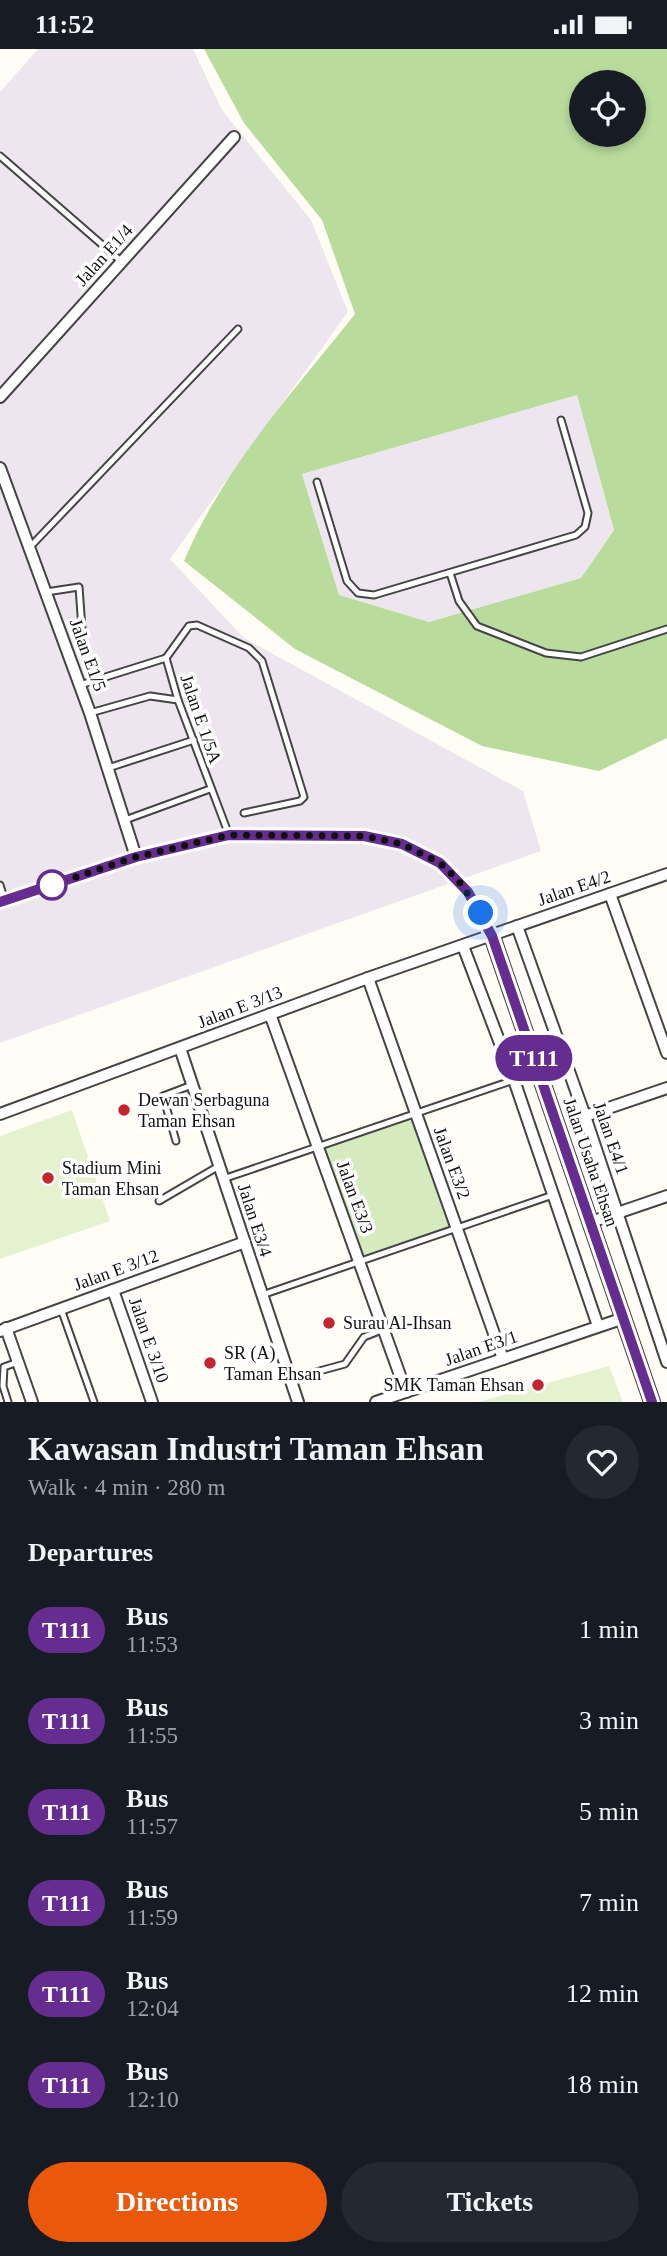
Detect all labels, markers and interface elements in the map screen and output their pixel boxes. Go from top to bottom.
text: 11:52 [35,10,94,39]
map controls [569,70,646,147]
button: locate [569,70,646,147]
street label: Jalan E1/4 [71,220,137,290]
street label: Jalan E1/5 [66,616,110,694]
street label: Jalan E 1/5A [176,672,226,766]
street label: Jalan E4/2 [535,866,613,910]
unlabelled marker [37,870,67,900]
your location [463,895,498,930]
street label: Jalan E 3/13 [195,982,285,1032]
line badge: T111 [485,1035,583,1081]
text: T111 [509,1045,559,1071]
place label: Dewan Serbaguna Taman Ehsan [138,1090,269,1131]
street label: Jalan Usaha Ehsan [560,1095,622,1229]
street label: Jalan E4/1 [589,1099,633,1177]
marker: Dewan Serbaguna Taman Ehsan [116,1102,132,1118]
street label: Jalan E3/2 [430,1124,474,1202]
place label: Stadium Mini Taman Ehsan [62,1158,162,1199]
street label: Jalan E3/3 [333,1158,377,1236]
marker: Stadium Mini Taman Ehsan [40,1170,56,1186]
street label: Jalan E3/4 [234,1181,276,1259]
street label: Jalan E 3/12 [71,1245,161,1295]
street label: Jalan E 3/10 [125,1295,173,1385]
place label: Surau Al-Ihsan [343,1313,451,1333]
marker: Surau Al-Ihsan [321,1315,337,1331]
street label: Jalan E3/1 [442,1326,520,1370]
place label: SR (A) Taman Ehsan [224,1343,321,1384]
marker: SR (A) Taman Ehsan [202,1355,218,1371]
place label: SMK Taman Ehsan [384,1375,524,1395]
marker: SMK Taman Ehsan [530,1377,546,1393]
button: heart [565,1425,639,1499]
text: Kawasan Industri Taman Ehsan [28,1431,484,1467]
text: Walk · 4 min · 280 m [28,1475,225,1500]
text: Departures [28,1538,153,1567]
text: Bus [126,1602,168,1631]
text: 1 min [579,1615,639,1644]
text: T111 [42,1617,91,1643]
text: 11:53 [126,1632,178,1657]
text: Bus [126,1693,168,1722]
text: 3 min [579,1706,639,1735]
text: T111 [42,1708,91,1734]
text: 11:55 [126,1723,178,1748]
text: Bus [126,1784,168,1813]
text: 5 min [579,1797,639,1826]
text: T111 [42,1799,91,1825]
text: 11:57 [126,1814,178,1839]
text: Bus [126,1875,168,1904]
text: 7 min [579,1888,639,1917]
text: T111 [42,1890,91,1916]
text: 11:59 [126,1905,178,1930]
text: Bus [126,1966,168,1995]
text: 12 min [566,1979,639,2008]
text: T111 [42,1981,91,2007]
text: 12:04 [126,1996,179,2021]
text: Bus [126,2057,168,2086]
text: 18 min [566,2070,639,2099]
text: T111 [42,2072,91,2098]
text: 12:10 [126,2087,179,2112]
button: Directions [28,2162,327,2242]
button: Tickets [341,2162,639,2242]

